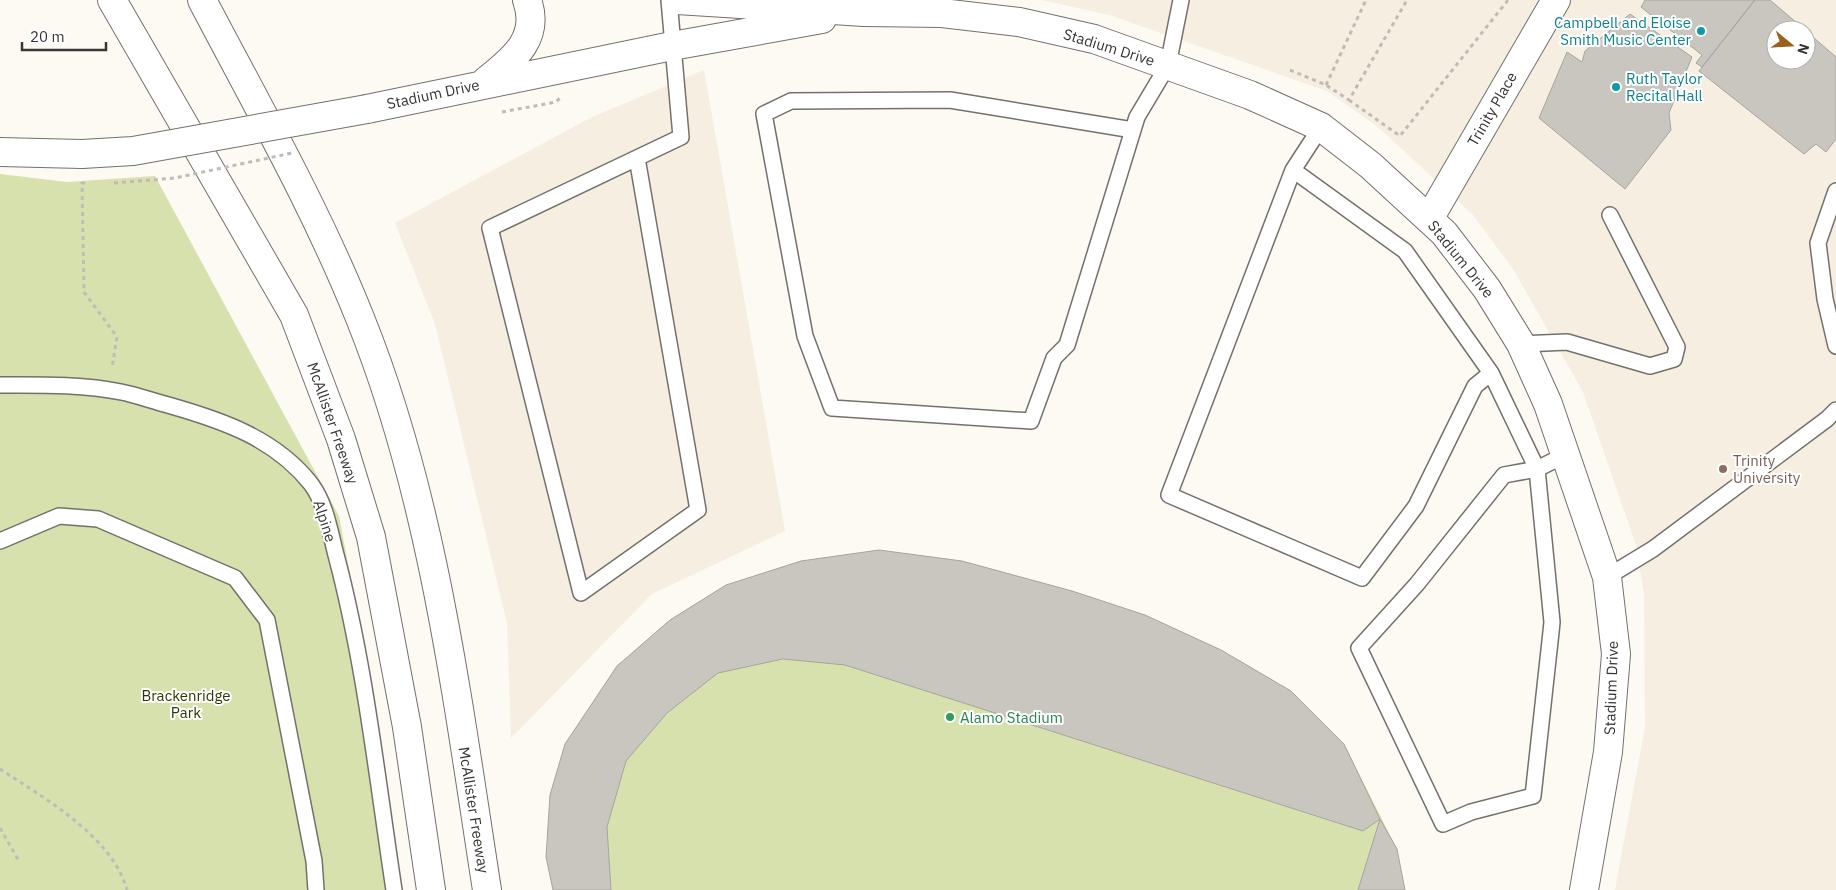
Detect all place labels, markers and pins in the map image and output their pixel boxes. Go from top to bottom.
place label: Campbell and Eloise Smith Music Center [1554,13,1691,49]
marker: Campbell and Eloise Smith Music Center [1695,25,1707,37]
place label: Ruth Taylor Recital Hall [1626,69,1703,105]
marker: Ruth Taylor Recital Hall [1610,81,1622,93]
place label: Trinity University [1733,451,1801,487]
marker: Trinity University [1717,463,1729,475]
place label: Alamo Stadium [960,708,1063,727]
marker: Alamo Stadium [944,711,956,723]

